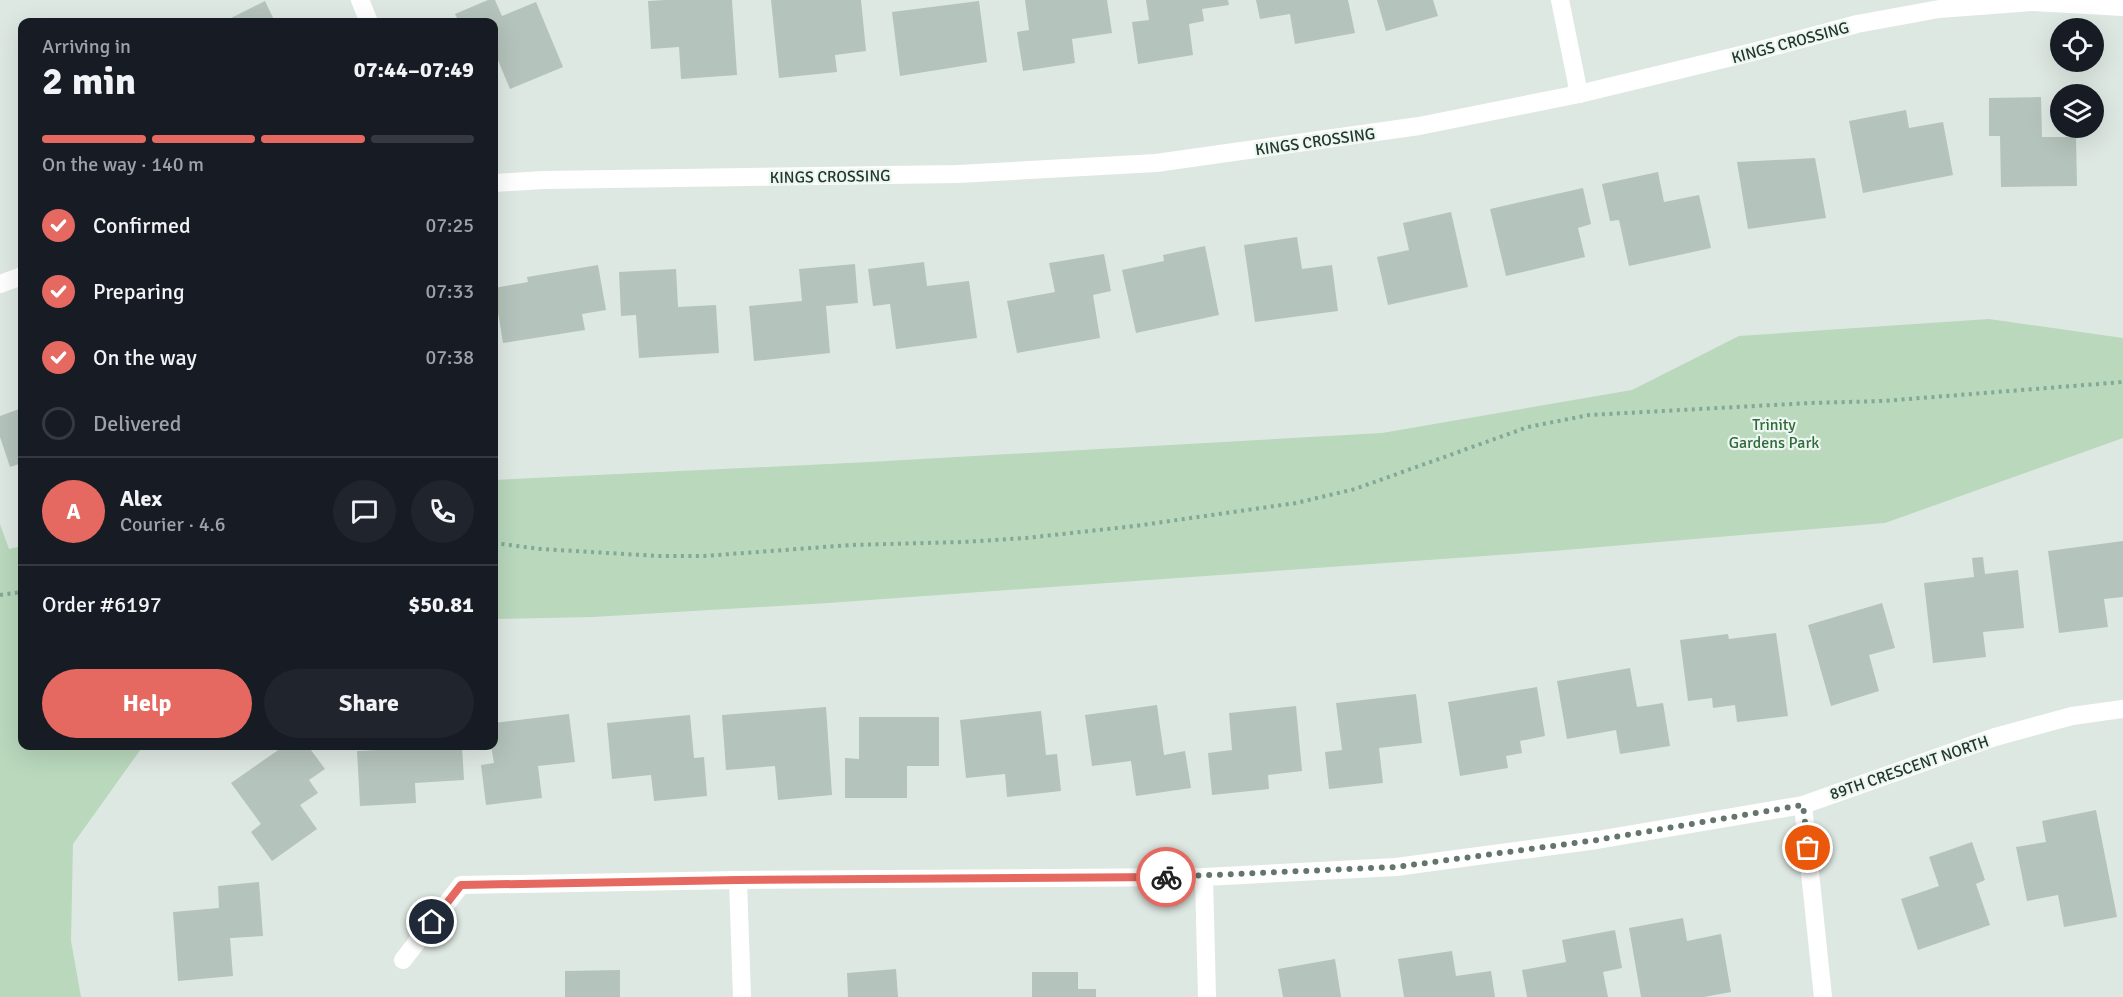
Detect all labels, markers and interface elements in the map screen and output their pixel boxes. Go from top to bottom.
street label: KINGS CROSSING [1729,18,1851,68]
map controls [2050,18,2104,138]
button: locate [2050,18,2104,72]
text: Arriving in [42,34,131,59]
text: 07:44–07:49 [354,56,474,83]
text: 2 min [42,57,136,105]
button: layers [2050,84,2104,138]
street label: KINGS CROSSING [1254,124,1376,160]
text: On the way · 140 m [42,152,204,177]
street label: KINGS CROSSING [769,166,891,188]
icon: check [42,209,75,242]
text: Confirmed [93,212,191,239]
text: 07:25 [425,213,474,238]
icon: check [42,275,75,308]
text: Preparing [93,278,185,305]
text: 07:33 [425,279,474,304]
icon: check [42,341,75,374]
text: On the way [93,344,197,371]
text: 07:38 [425,345,474,370]
text: Delivered [93,410,181,437]
park label: Trinity Gardens Park [1729,415,1819,453]
button: chat [333,480,396,543]
button: phone [411,480,474,543]
text: Alex [120,485,162,512]
text: A [66,498,81,525]
text: Courier · 4.6 [120,512,226,537]
text: Order #6197 [42,591,162,618]
text: $50.81 [408,591,474,618]
button: Help [42,669,252,738]
button: Share [264,669,474,738]
street label: 89TH CRESCENT NORTH [1827,731,1992,805]
pin [1782,822,1833,873]
icon: bag [1791,831,1824,864]
courier [1136,847,1196,907]
icon: bike [1150,861,1183,894]
pin [406,896,457,947]
icon: home [415,905,448,938]

